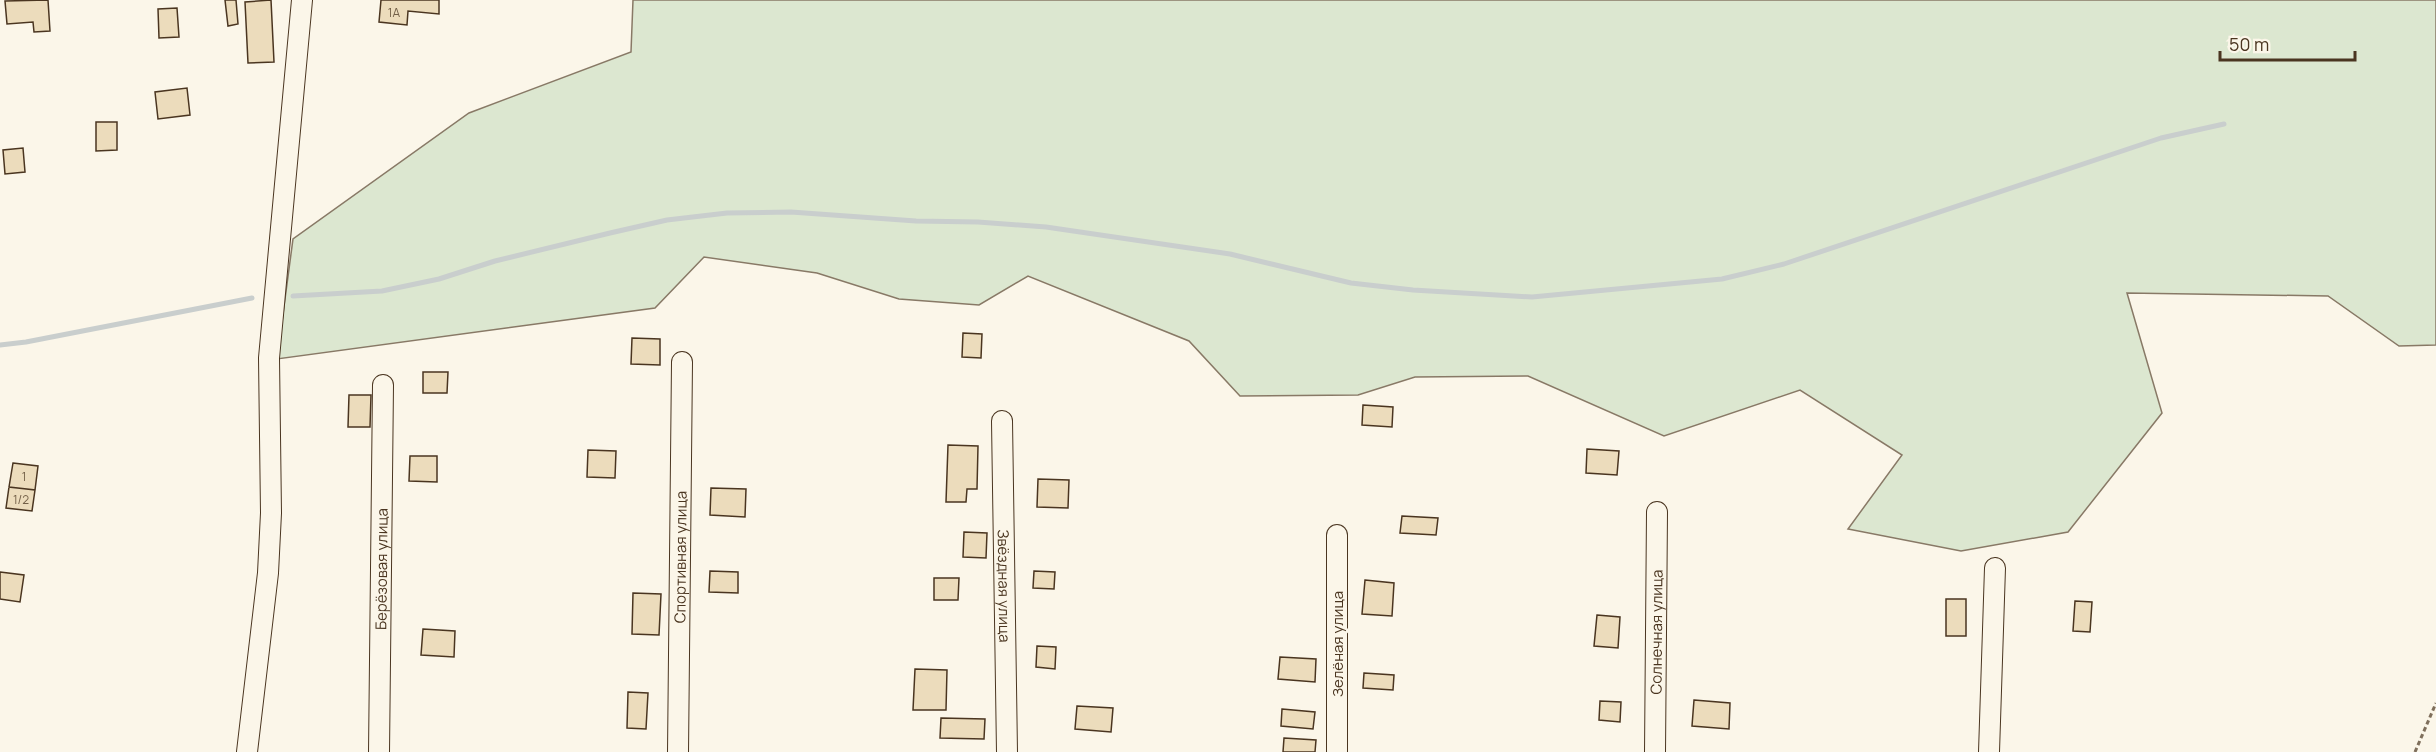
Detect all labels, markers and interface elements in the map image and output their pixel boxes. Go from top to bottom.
house number: 1А [388,4,401,21]
scale bar [2220,24,2355,62]
text: 50 m [2229,32,2269,56]
house number: 1 [22,468,26,485]
house number: 1/2 [13,491,29,508]
street label: Спортивная улица [669,491,691,623]
street label: Берёзовая улица [370,508,392,630]
street label: Звёздная улица [993,529,1016,643]
street label: Солнечная улица [1645,569,1667,695]
street label: Зелёная улица [1327,591,1348,697]

